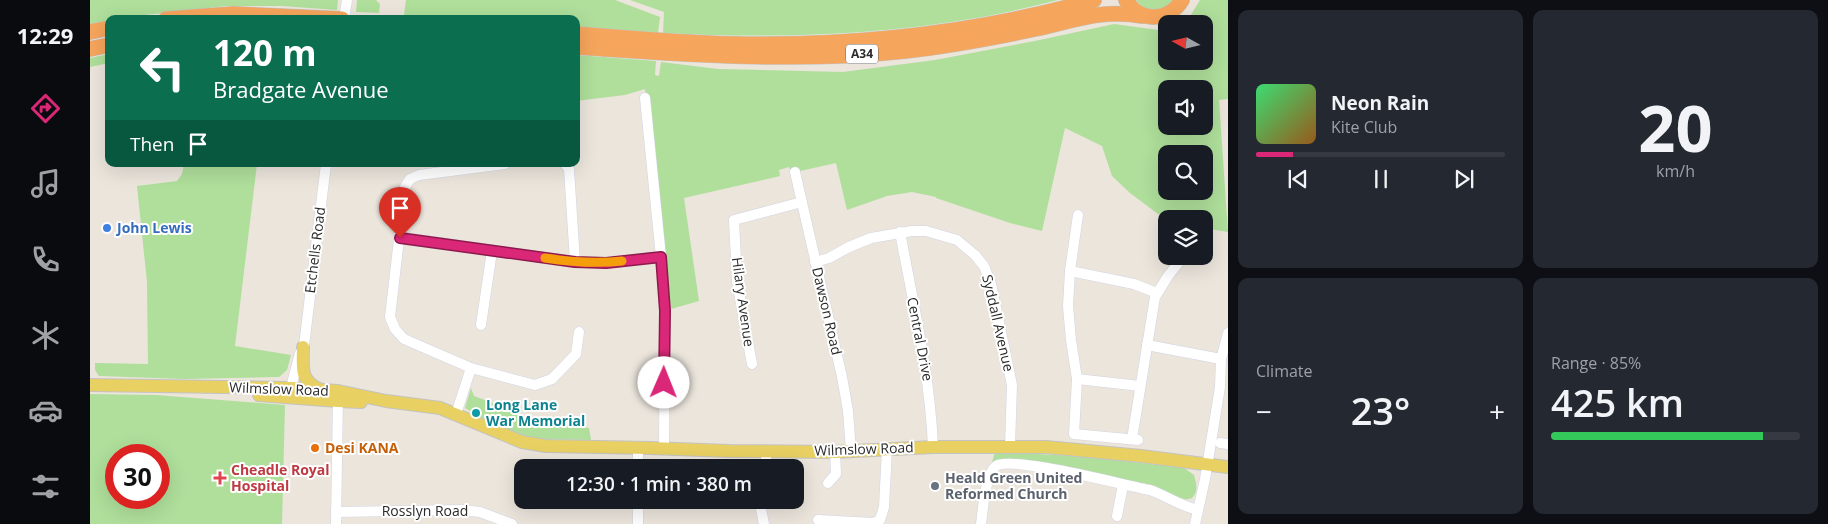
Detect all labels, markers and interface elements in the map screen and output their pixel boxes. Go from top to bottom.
north arrow [1158,15,1212,70]
map controls [1158,15,1213,265]
text: 12:29 [17,20,73,50]
text: 120 m [213,29,317,76]
icon: left [130,35,195,100]
road number: A34 [846,44,878,64]
text: Bradgate Avenue [213,74,389,104]
button: sound [1158,80,1213,135]
text: 20 [1638,83,1713,171]
text: Neon Rain [1331,90,1429,116]
icon: directions [28,91,63,126]
text: Kite Club [1331,116,1397,138]
icon: arrive [184,130,212,158]
text: Then [130,131,174,157]
button: search [1158,145,1213,200]
text: km/h [1656,160,1695,182]
icon: previous [1284,165,1312,193]
icon: pause [1367,165,1395,193]
icon: next [1450,165,1478,193]
icon: music [28,166,63,201]
pin [379,187,421,238]
icon: arrive [386,194,414,222]
street label: Etchells Road [300,206,329,294]
button: layers [1158,210,1213,265]
place label: John Lewis [115,218,192,237]
marker: John Lewis [101,222,113,234]
icon: phone [28,242,63,277]
street label: Hilary Avenue [728,256,759,348]
street label: Dawson Road [808,265,847,357]
street label: Syddall Avenue [978,272,1019,373]
street label: Central Drive [903,295,938,383]
icon: climate [28,318,63,353]
text: Range · 85% [1551,352,1641,374]
position arrow [637,356,689,408]
text: Climate [1256,360,1313,382]
text: 425 km [1551,376,1684,428]
street label: Wilmslow Road [229,377,329,400]
text: 23° [1351,384,1410,436]
text: − [1256,392,1272,430]
text: + [1489,392,1505,430]
icon: car [28,393,63,428]
place label: Long Lane War Memorial [486,395,585,430]
marker: Long Lane War Memorial [470,407,482,419]
street label: Wilmslow Road [814,437,914,460]
place label: Desi KANA [325,438,399,457]
marker: Desi KANA [309,442,321,454]
speed limit sign: 30 [105,444,170,509]
place label: Cheadle Royal Hospital [231,460,330,495]
place label: Heald Green United Reformed Church [945,468,1082,503]
icon: filters [28,469,63,504]
marker: Cheadle Royal Hospital [213,471,227,485]
text: 12:30 · 1 min · 380 m [566,471,752,497]
marker: Heald Green United Reformed Church [929,480,941,492]
street label: Rosslyn Road [382,501,468,520]

